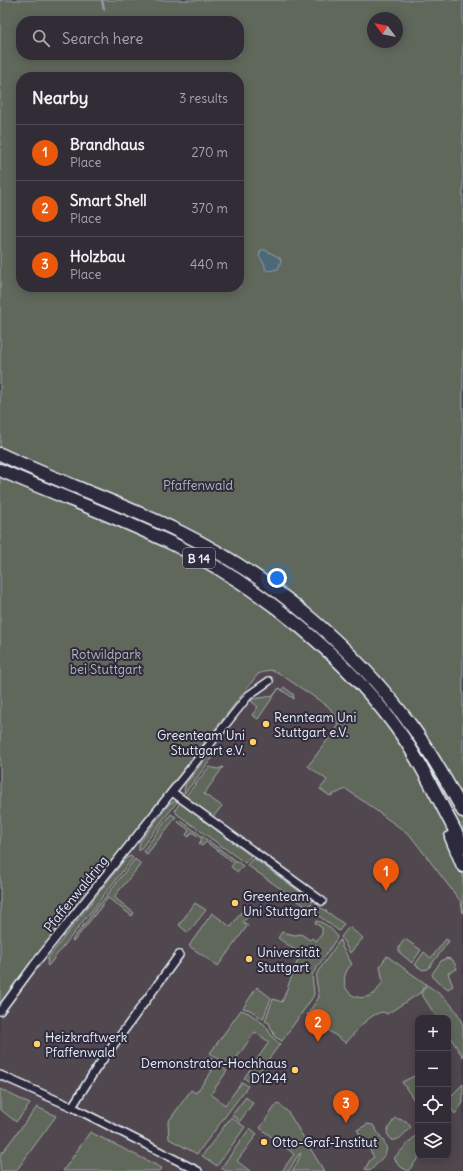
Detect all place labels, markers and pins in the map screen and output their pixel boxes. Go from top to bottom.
place label: Rennteam Uni Stuttgart e.V. [274,709,356,741]
marker: Rennteam Uni Stuttgart e.V. [261,719,271,729]
place label: Greenteam Uni Stuttgart e.V. [157,727,245,759]
marker: Greenteam Uni Stuttgart e.V. [248,737,258,747]
pin: 1 [373,858,399,891]
place label: Greenteam Uni Stuttgart [243,888,318,920]
marker: Greenteam Uni Stuttgart [230,898,240,908]
place label: Universität Stuttgart [257,944,320,976]
marker: Universität Stuttgart [244,954,254,964]
pin: 2 [305,1009,331,1042]
place label: Heizkraftwerk Pfaffenwald [45,1029,128,1061]
marker: Heizkraftwerk Pfaffenwald [32,1039,42,1049]
place label: Demonstrator-Hochhaus D1244 [141,1055,287,1087]
marker: Demonstrator-Hochhaus D1244 [290,1065,300,1075]
pin: 3 [333,1090,359,1123]
place label: Otto-Graf-Institut [272,1134,378,1151]
marker: Otto-Graf-Institut [259,1137,269,1147]

